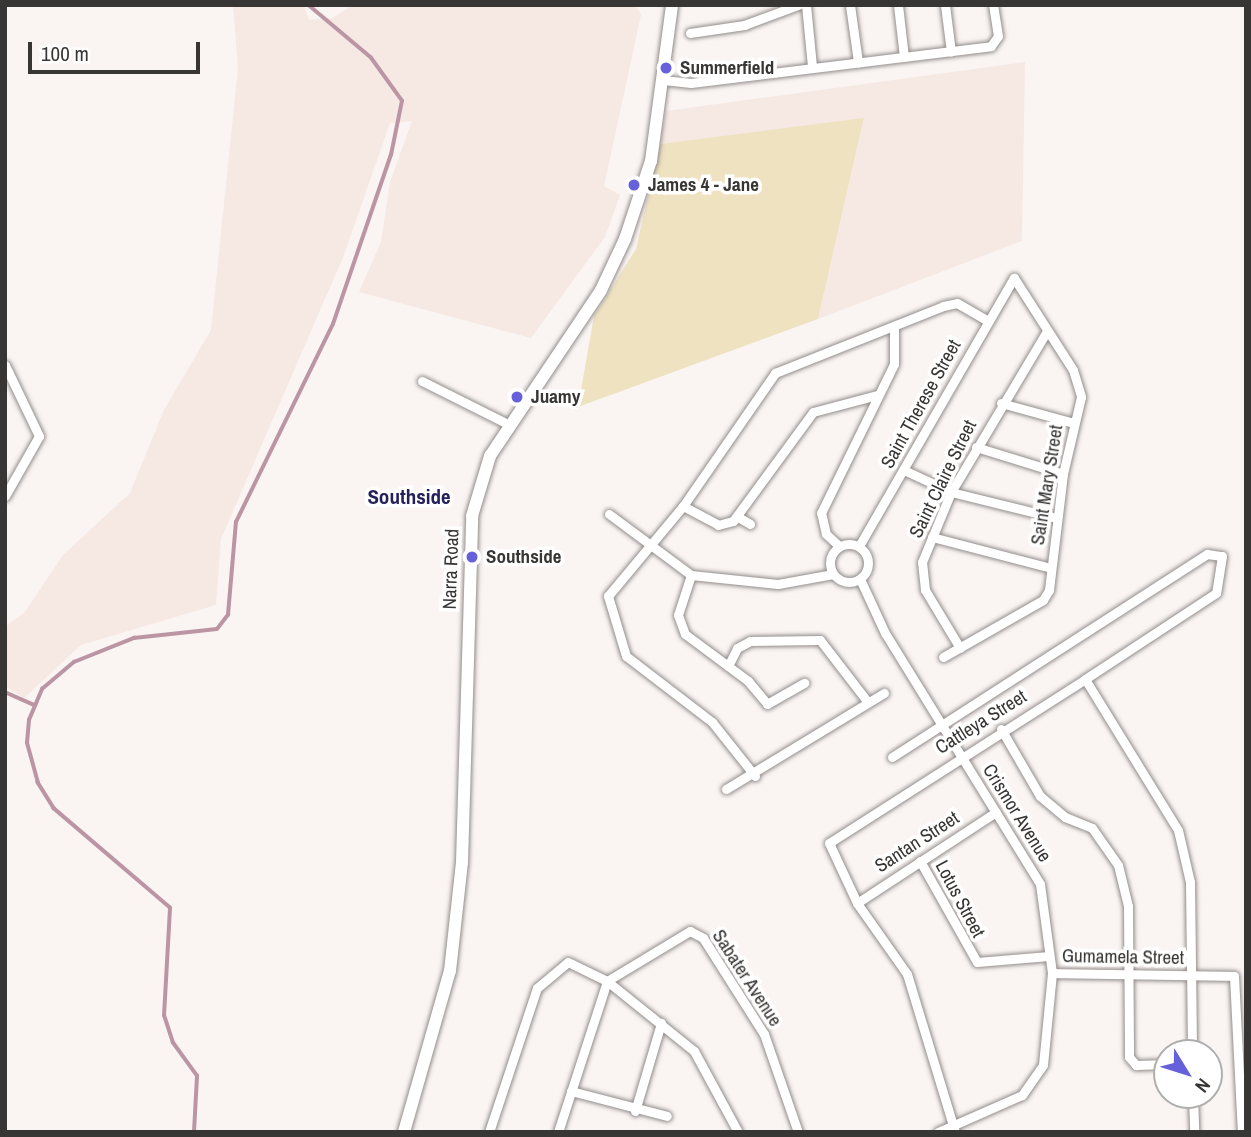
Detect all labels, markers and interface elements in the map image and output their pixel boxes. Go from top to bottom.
scale bar [32,28,203,72]
text: 100 m [41,39,89,68]
place label: Summerfield [680,57,774,79]
marker: Summerfield [658,60,674,76]
place label: James 4 - Jane [648,174,759,196]
marker: James 4 - Jane [626,177,642,193]
street label: Saint Therese Street [876,336,966,472]
place label: Juamy [531,386,580,408]
marker: Juamy [509,389,525,405]
street label: Saint Claire Street [905,416,981,542]
street label: Saint Mary Street [1026,423,1068,547]
district label: Southside [367,484,451,510]
street label: Narra Road [438,528,464,610]
place label: Southside [486,546,561,568]
marker: Southside [464,549,480,565]
street label: Cattleya Street [931,685,1031,759]
street label: Crismor Avenue [978,759,1056,867]
street label: Santan Street [871,806,963,878]
street label: Lotus Street [930,857,990,941]
street label: Sabater Avenue [707,925,787,1031]
street label: Gumamela Street [1062,945,1184,969]
north arrow [1153,1039,1223,1109]
text: N [1189,1073,1217,1098]

